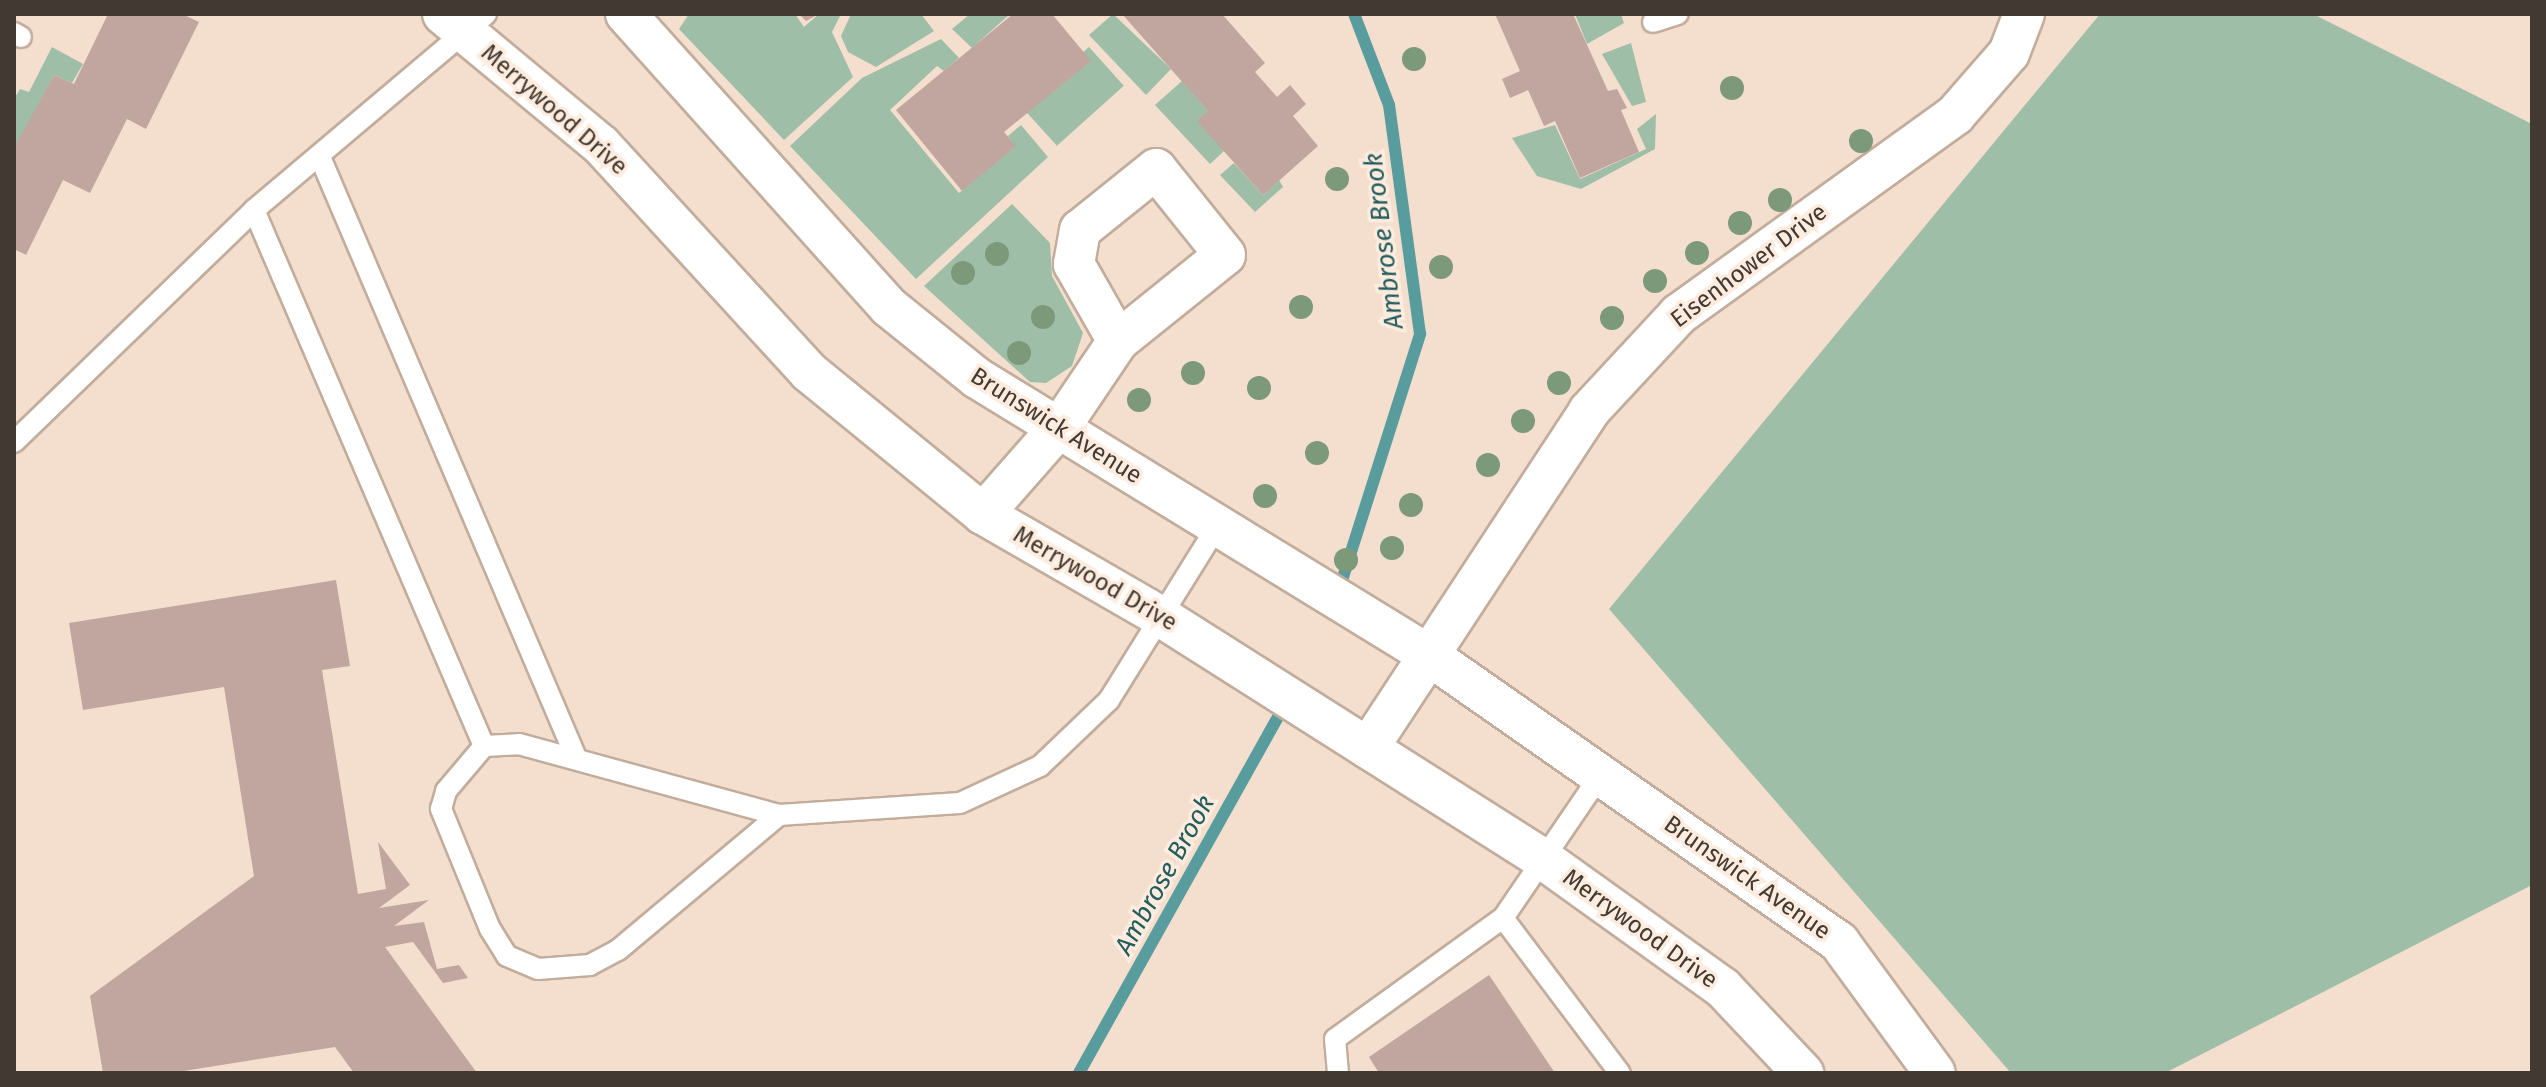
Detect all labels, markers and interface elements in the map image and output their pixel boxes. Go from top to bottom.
street label: Merrywood Drive [475,39,633,181]
water label: Ambrose Brook [1358,151,1410,331]
street label: Eisenhower Drive [1665,198,1833,334]
street label: Brunswick Avenue [965,362,1147,490]
street label: Merrywood Drive [1008,520,1182,638]
water label: Ambrose Brook [1108,790,1222,960]
street label: Brunswick Avenue [1658,810,1836,946]
street label: Merrywood Drive [1557,863,1723,995]

